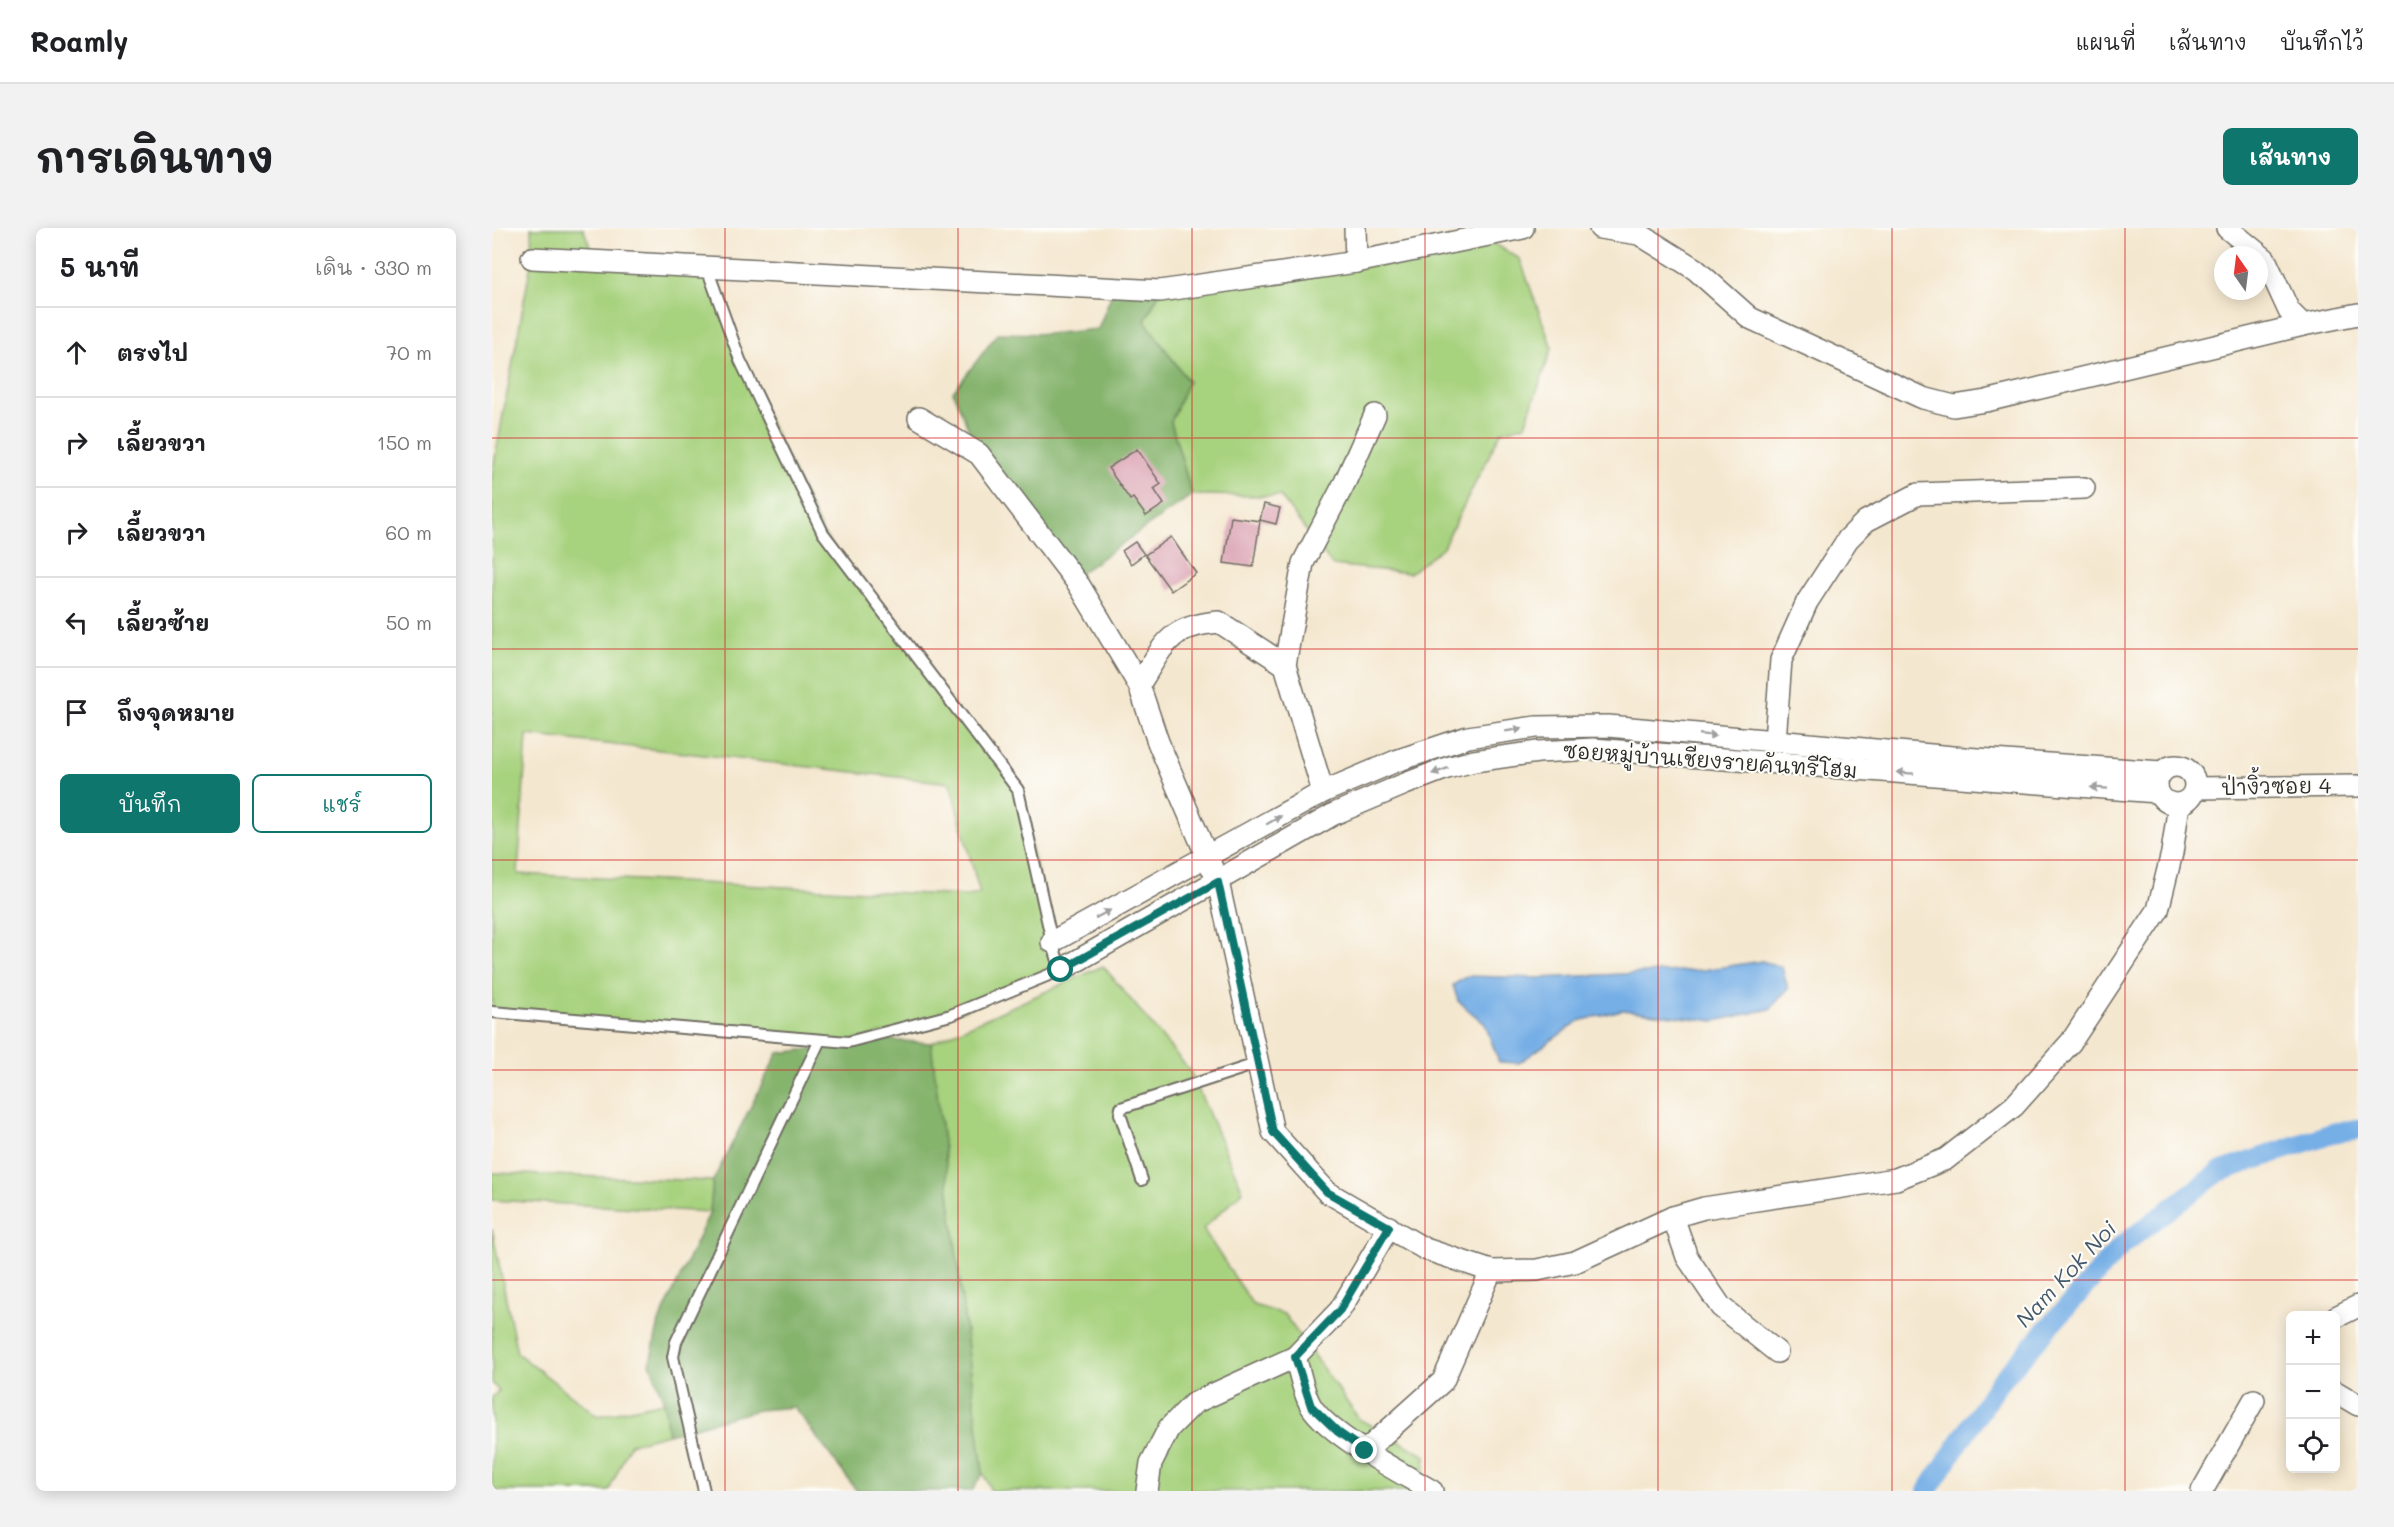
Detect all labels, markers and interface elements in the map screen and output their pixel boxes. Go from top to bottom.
text: Roamly [30,23,129,59]
text: แผนที่ [2076,28,2136,55]
text: เส้นทาง [2169,28,2247,55]
text: บันทึกไว้ [2280,28,2364,55]
button: เส้นทาง [2223,128,2358,185]
text: การเดินทาง [36,129,274,184]
north arrow [2214,246,2268,300]
text: 5 นาที [60,250,139,284]
text: เดิน · 330 m [315,254,432,280]
icon: ahead [60,336,93,369]
text: ตรงไป [117,338,188,367]
text: 70 m [386,339,432,365]
icon: right [60,426,93,459]
text: เลี้ยวขวา [117,428,206,457]
text: 150 m [377,429,432,455]
icon: right [60,516,93,549]
text: เลี้ยวขวา [117,518,206,547]
text: 60 m [385,519,432,545]
icon: left [60,606,93,639]
text: เลี้ยวซ้าย [117,608,209,637]
text: 50 m [386,609,432,635]
icon: arrive [60,696,93,729]
text: ถึงจุดหมาย [117,698,235,727]
one-way arrow [1504,725,1523,734]
one-way arrow [1699,730,1718,740]
street label: ซอยหมู่บ้านเชียงรายคันทรีโฮม [1562,735,1858,788]
one-way arrow [1431,766,1449,776]
street label: ป่างิ้วซอย 4 [2220,766,2332,800]
one-way arrow [1895,768,1914,778]
button: บันทึก [60,774,240,833]
button: แชร์ [252,774,432,833]
one-way arrow [2090,783,2109,793]
one-way arrow [1266,815,1283,825]
one-way arrow [1095,909,1112,919]
route start [1047,956,1073,982]
water label: Nam Kok Noi [2009,1214,2123,1333]
map controls [2286,1311,2340,1473]
button: + [2286,1311,2340,1365]
button: − [2286,1365,2340,1419]
button: locate [2286,1419,2340,1473]
route end [1351,1437,1377,1463]

